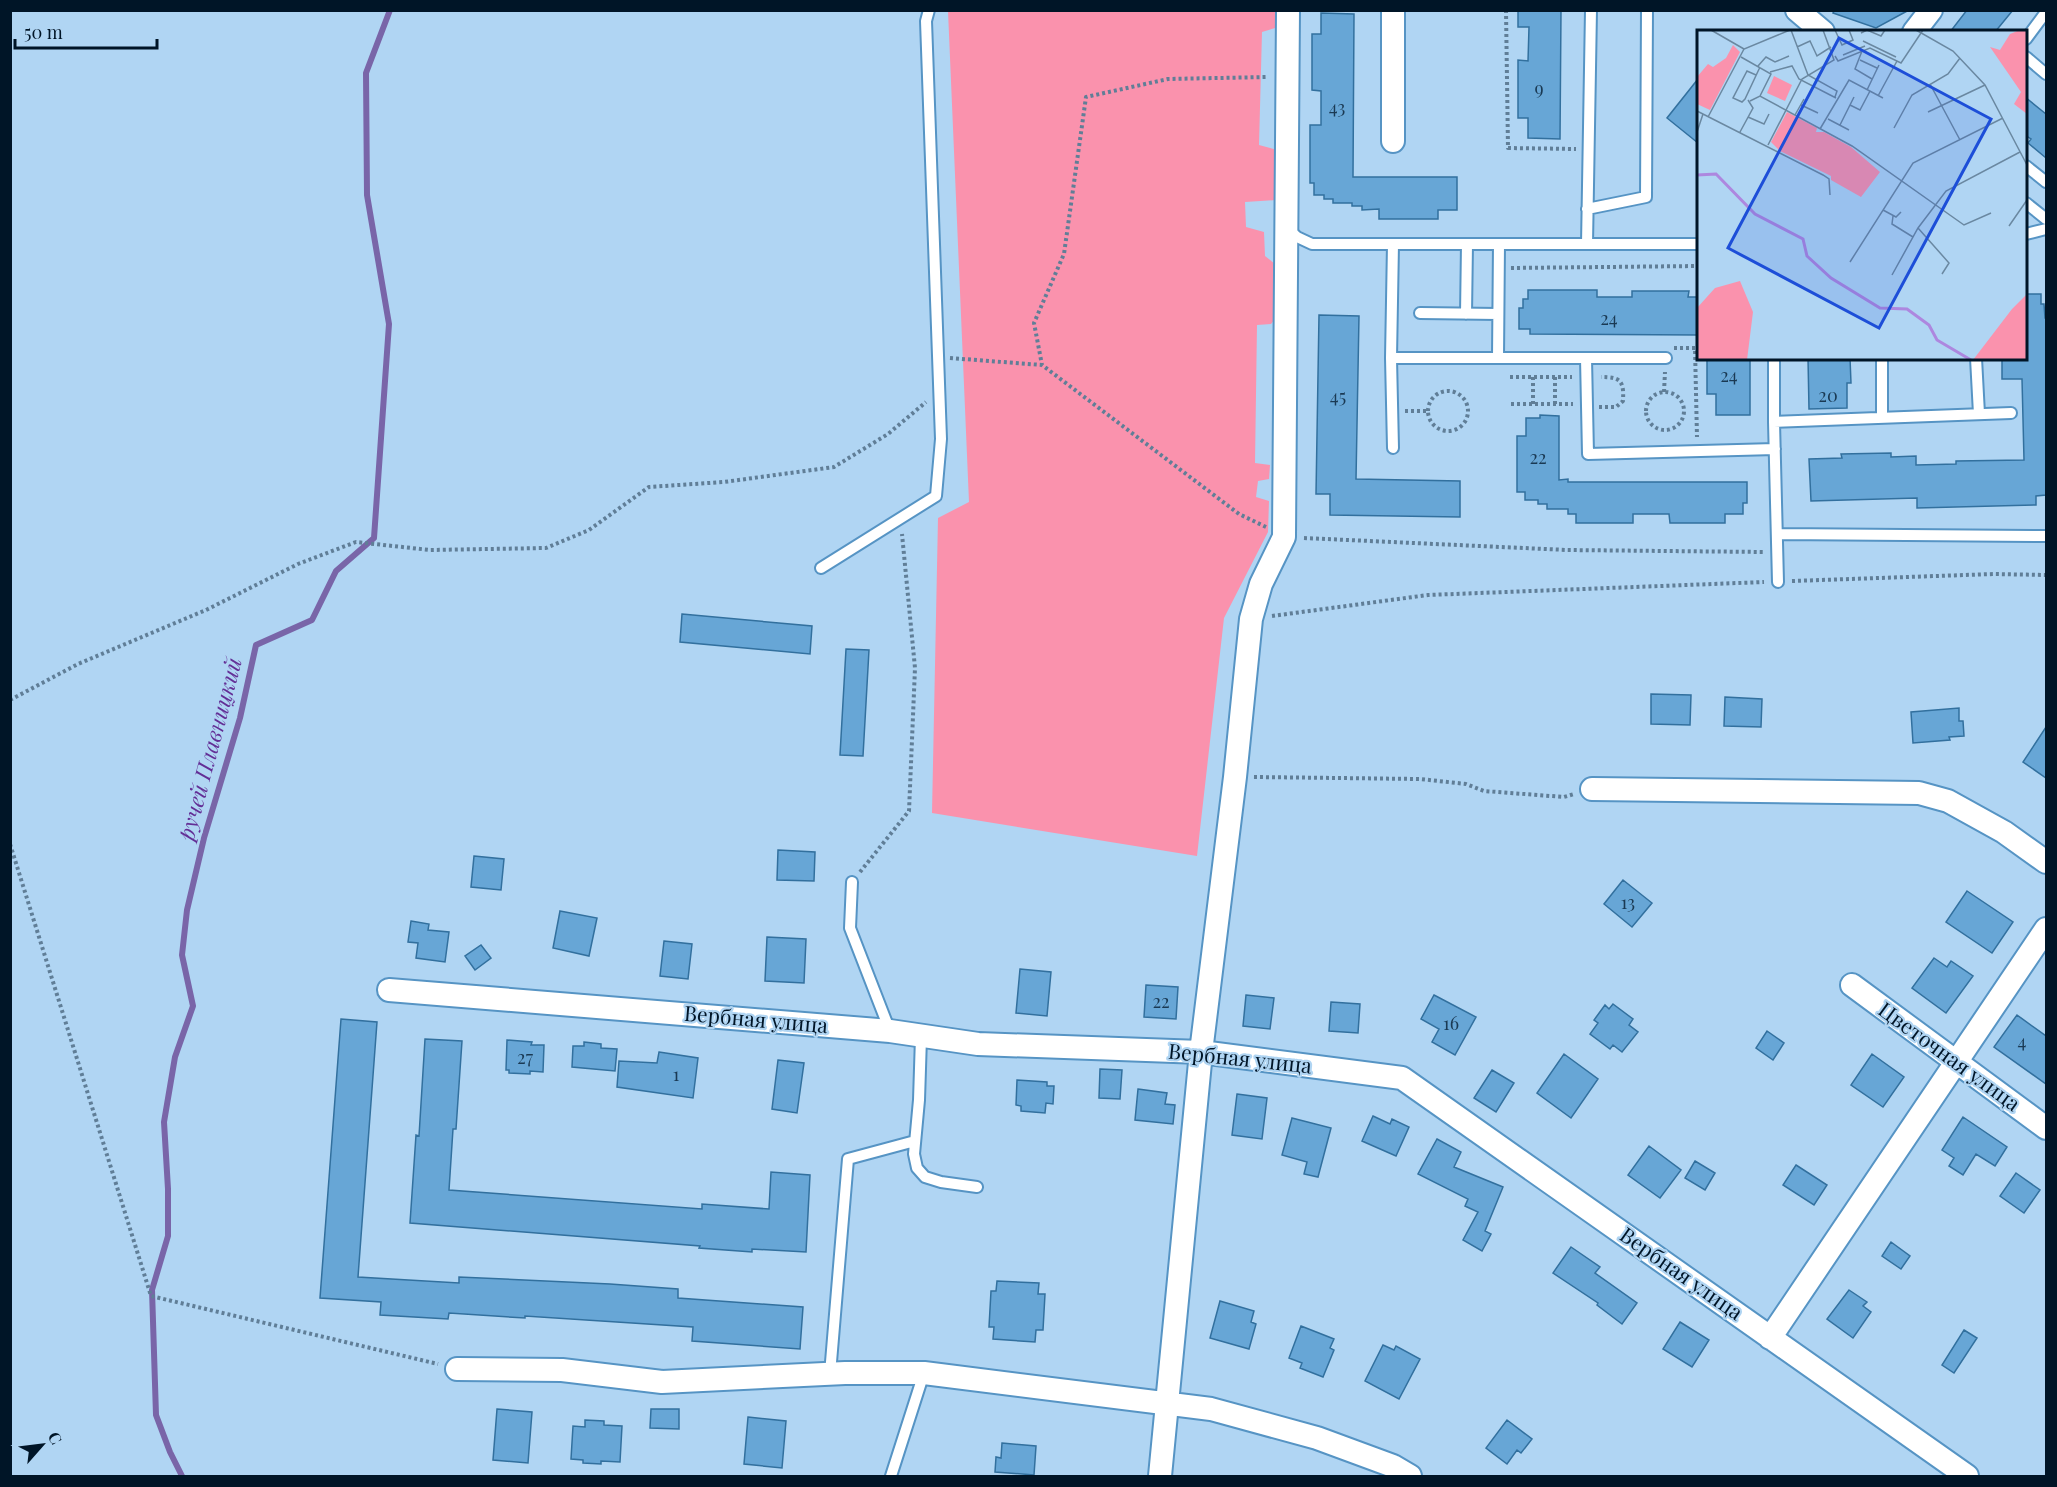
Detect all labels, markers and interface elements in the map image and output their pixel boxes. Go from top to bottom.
scale bar [15,12,158,50]
text: 50 m [24,20,63,44]
inset map [1697,30,2027,360]
house number: 9 [1534,76,1544,100]
house number: 43 [1329,95,1345,119]
house number: 24 [1600,306,1618,330]
house number: 24 [1720,363,1738,387]
house number: 20 [1818,383,1838,407]
house number: 45 [1330,384,1346,408]
house number: 22 [1529,445,1547,469]
water label: ручей Плавницкий [170,653,248,845]
house number: 13 [1621,890,1635,914]
house number: 22 [1152,989,1170,1013]
street label: Цветочная улица [1874,994,2027,1117]
street label: Вербная улица [683,998,830,1038]
house number: 16 [1443,1011,1459,1035]
house number: 4 [2018,1029,2027,1053]
street label: Вербная улица [1167,1036,1314,1079]
house number: 27 [517,1045,534,1069]
house number: 1 [673,1062,680,1086]
street label: Вербная улица [1615,1220,1750,1325]
north arrow [12,1415,72,1475]
text: С [44,1428,68,1448]

